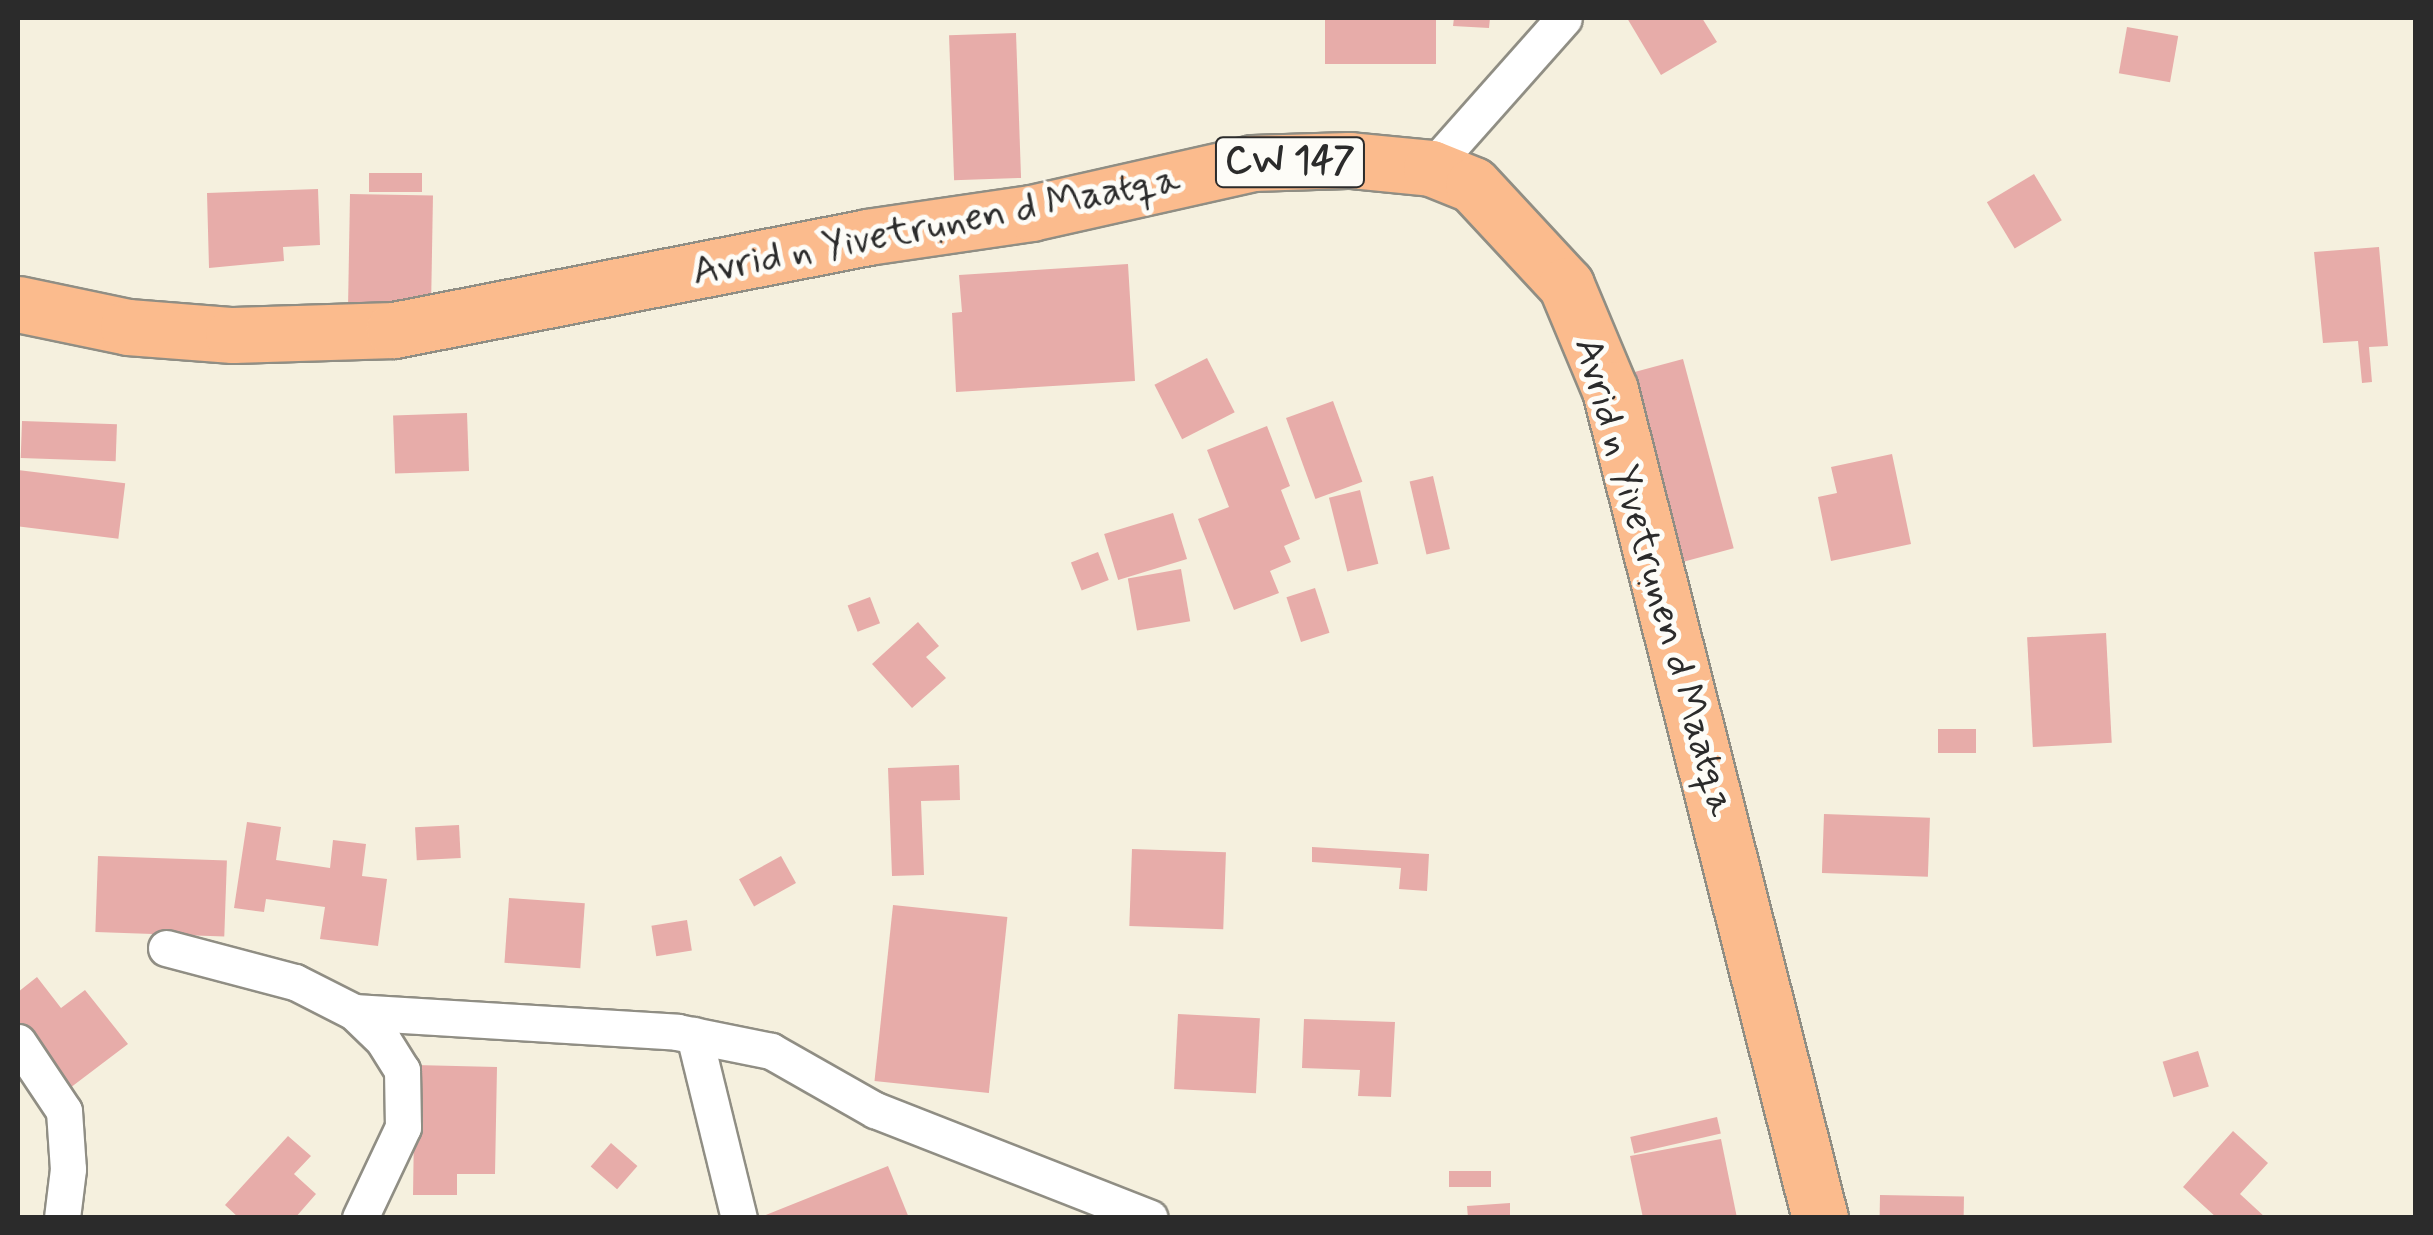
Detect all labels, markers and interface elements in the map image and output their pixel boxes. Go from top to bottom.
road number: CW 147 [1212,129,1368,195]
street label: Avrid n Yivetṛunen d Maatqa [689,155,1183,297]
street label: Avrid n Yivetṛunen d Maatqa [1563,333,1745,821]

